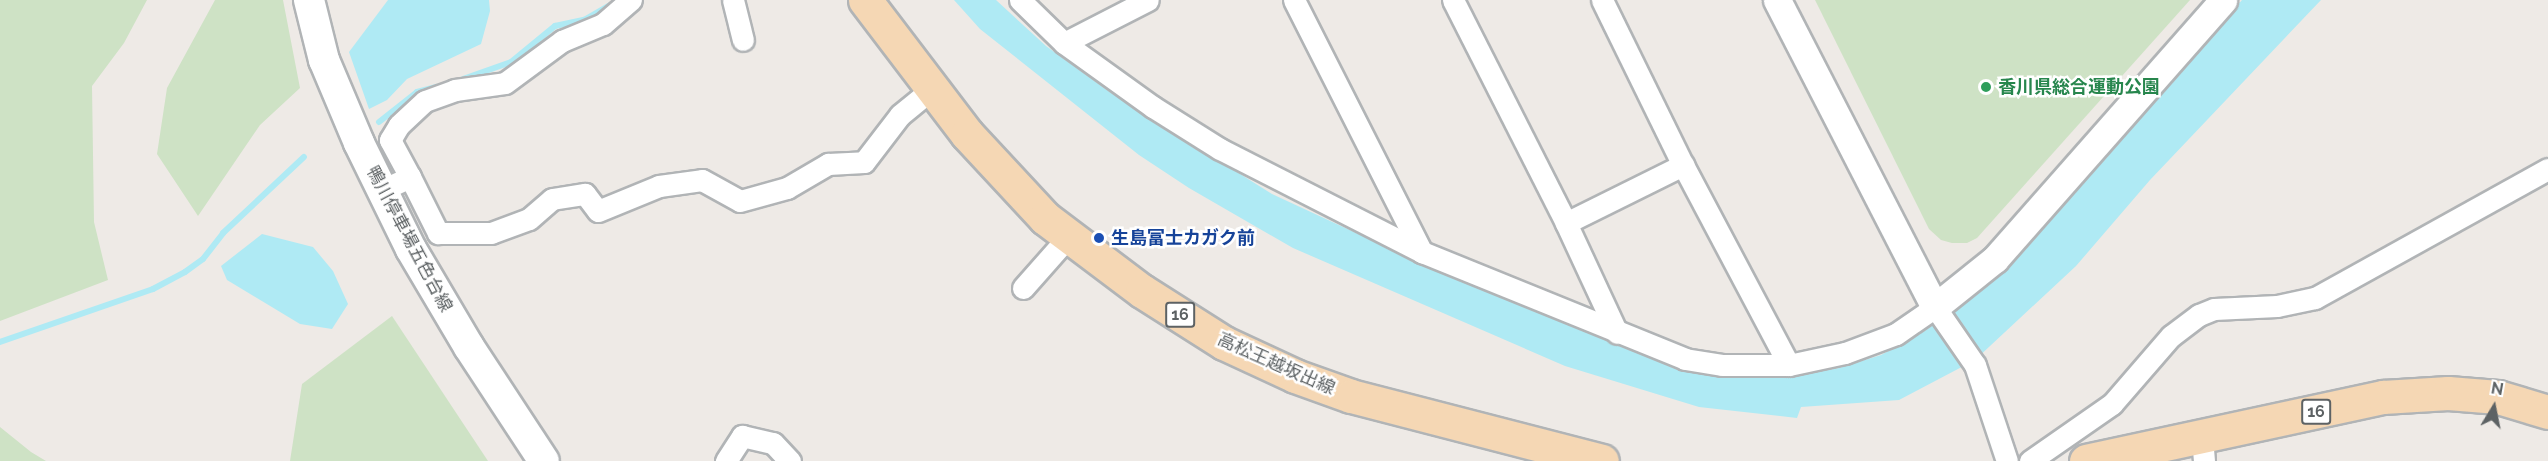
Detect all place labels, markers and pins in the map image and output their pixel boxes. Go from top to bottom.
place label: 香川県総合運動公園 [1998,76,2160,98]
marker: 香川県総合運動公園 [1979,80,1993,94]
place label: 生島富士カガク前 [1111,227,1255,249]
marker: 生島富士カガク前 [1092,231,1106,245]

